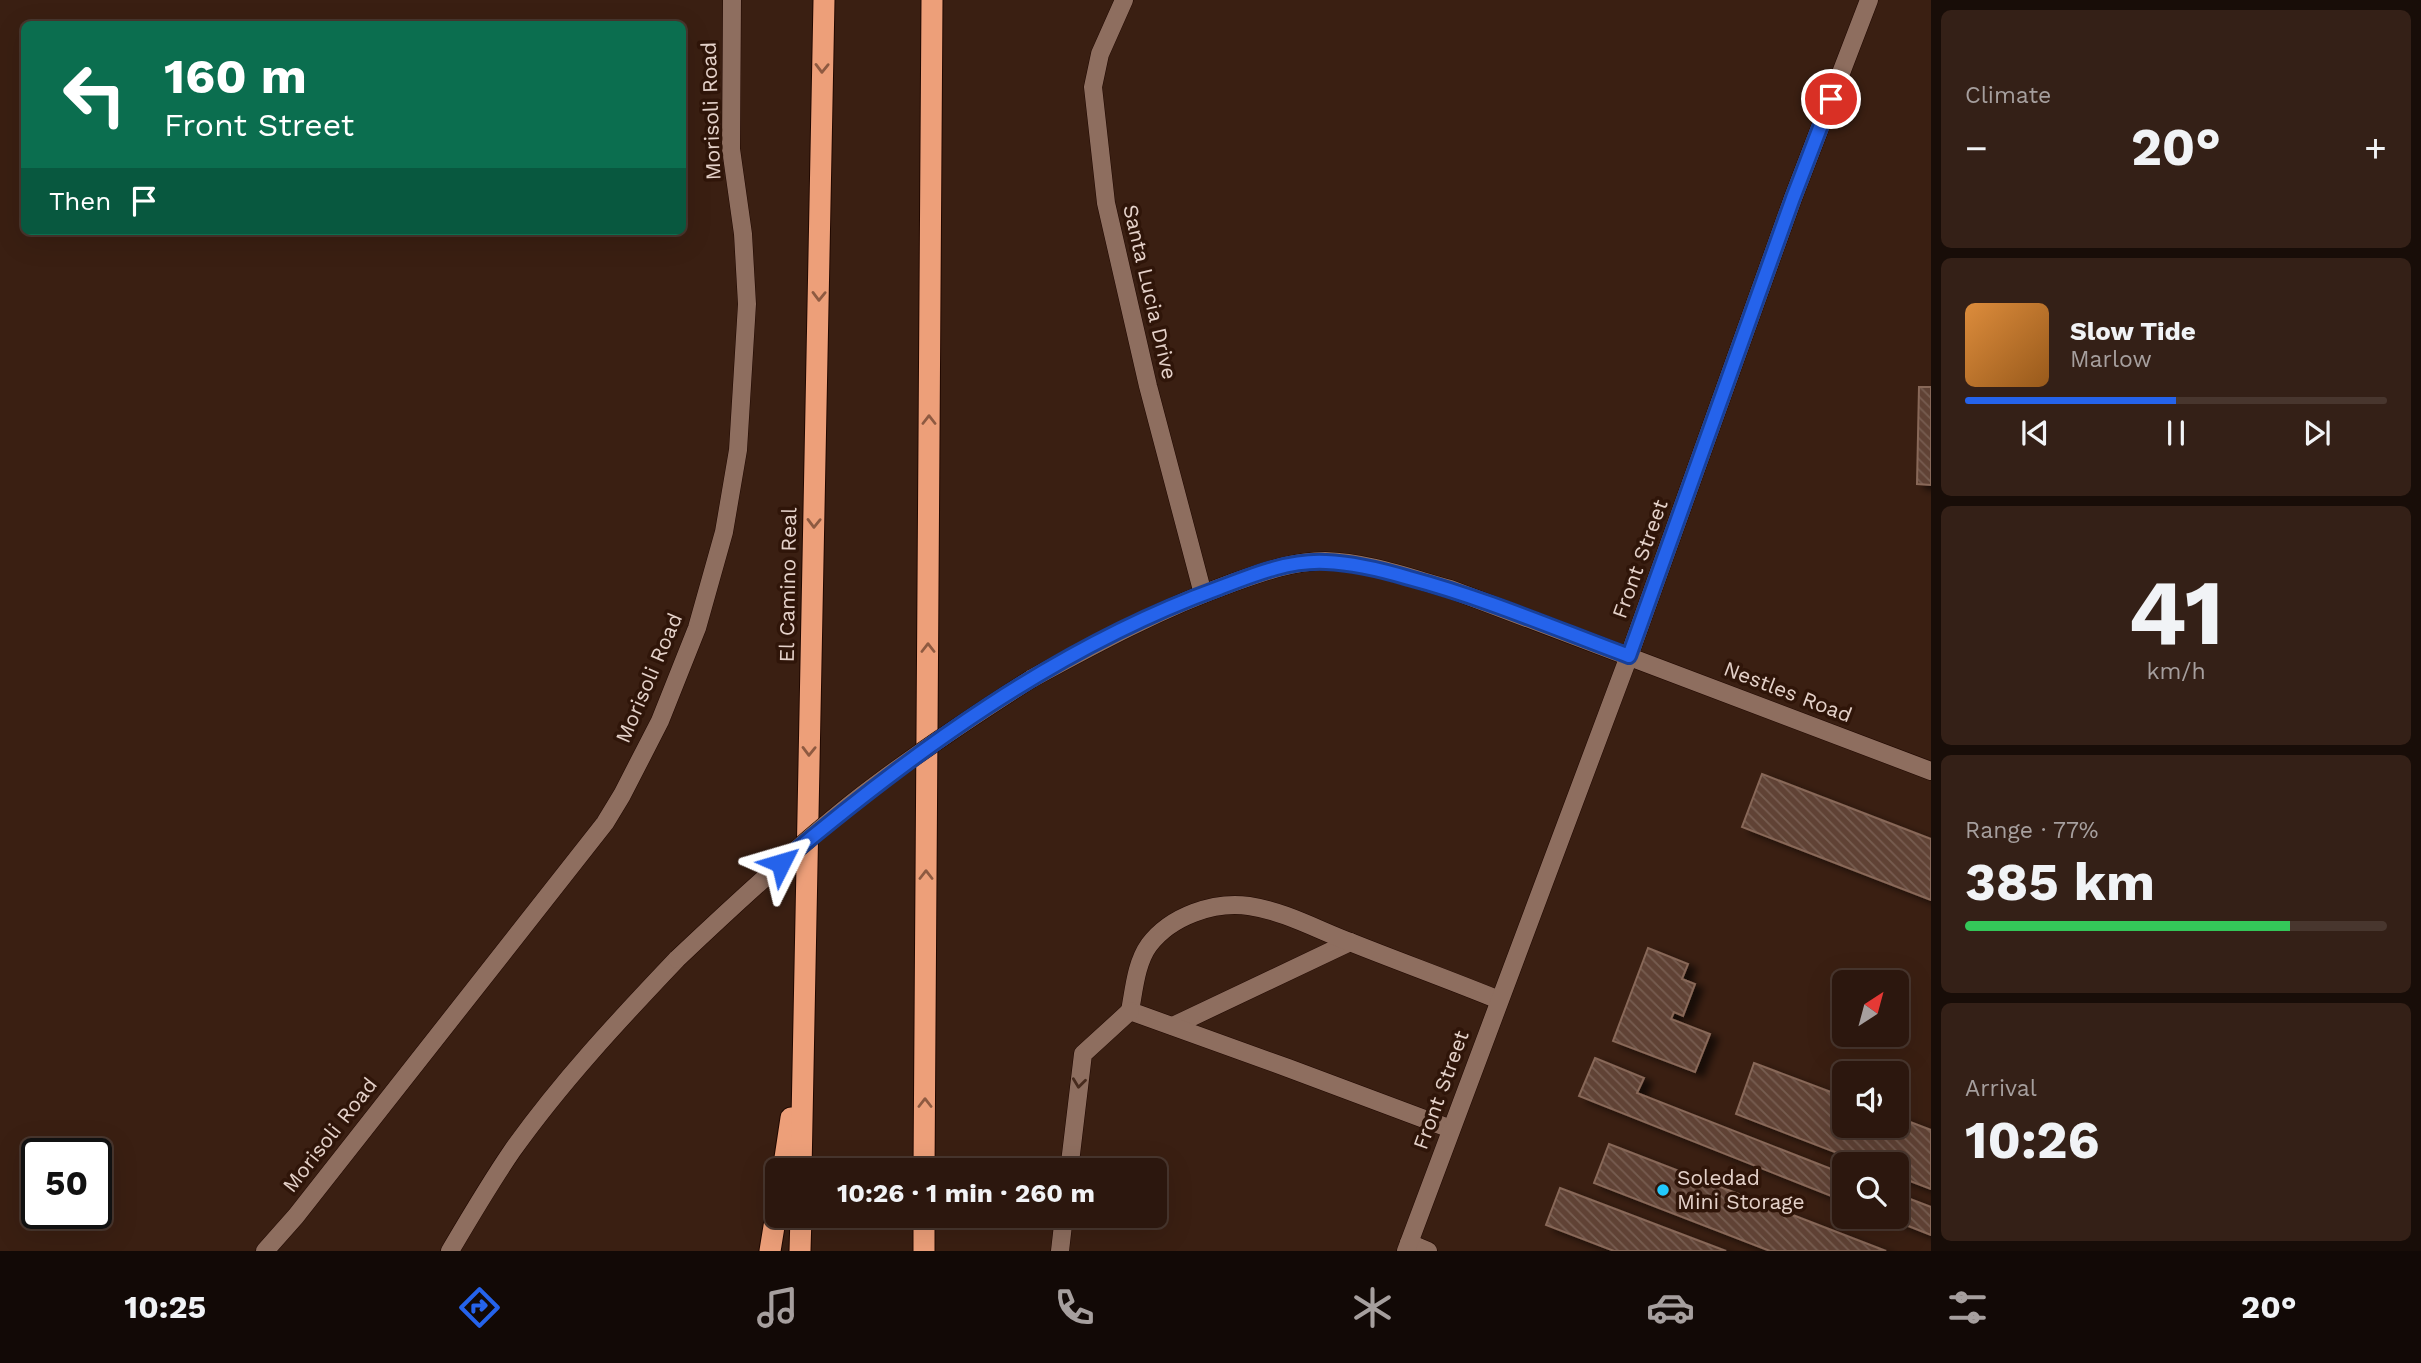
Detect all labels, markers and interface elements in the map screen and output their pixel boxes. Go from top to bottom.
street label: Morisoli Road [696,41,725,181]
text: 160 m [164,47,307,105]
icon: left [49,49,140,140]
one-way arrow [815,63,830,74]
pin [1801,69,1861,129]
icon: arrive [1812,80,1850,118]
text: Climate [1965,82,2051,109]
text: Front Street [164,106,354,144]
text: 20° [2131,117,2221,178]
text: − [1965,126,1988,170]
text: + [2364,126,2387,170]
icon: arrive [125,182,163,220]
text: Then [49,186,111,216]
street label: Santa Lucia Drive [1118,202,1183,382]
one-way arrow [811,290,826,301]
text: Slow Tide [2070,316,2196,346]
text: Marlow [2070,346,2152,373]
one-way arrow [921,414,937,425]
icon: previous [2016,414,2054,452]
icon: pause [2157,414,2195,452]
icon: next [2298,414,2336,452]
street label: Front Street [1606,496,1673,622]
street label: El Camino Real [774,507,801,663]
one-way arrow [806,518,822,529]
text: 41 [2128,559,2224,666]
street label: Morisoli Road [610,609,687,746]
one-way arrow [920,642,936,652]
street label: Nestles Road [1721,656,1856,727]
text: km/h [2146,658,2206,685]
one-way arrow [801,746,817,756]
text: Range · 77% [1965,817,2099,844]
position arrow [744,826,818,900]
text: 385 km [1965,852,2155,913]
one-way arrow [918,869,934,880]
north arrow [1832,970,1909,1046]
map controls [1832,970,1909,1229]
street label: Front Street [1407,1027,1474,1153]
button: sound [1832,1061,1909,1138]
street label: Morisoli Road [277,1072,382,1197]
text: Arrival [1965,1075,2037,1102]
one-way arrow [1072,1077,1087,1089]
one-way arrow [917,1097,933,1107]
text: 10:26 [1965,1110,2100,1171]
speed limit sign: 50 [21,1138,112,1229]
button: search [1832,1152,1909,1229]
place label: Soledad Mini Storage [1677,1165,1805,1214]
text: 10:26 · 1 min · 260 m [837,1178,1095,1208]
marker: Soledad Mini Storage [1655,1182,1671,1198]
icon: directions [455,1283,504,1332]
icon: music [753,1283,802,1332]
icon: phone [1050,1283,1099,1332]
icon: climate [1348,1283,1397,1332]
icon: car [1646,1283,1695,1332]
icon: filters [1943,1283,1992,1332]
text: 10:25 [124,1288,206,1326]
text: 20° [2241,1288,2297,1326]

